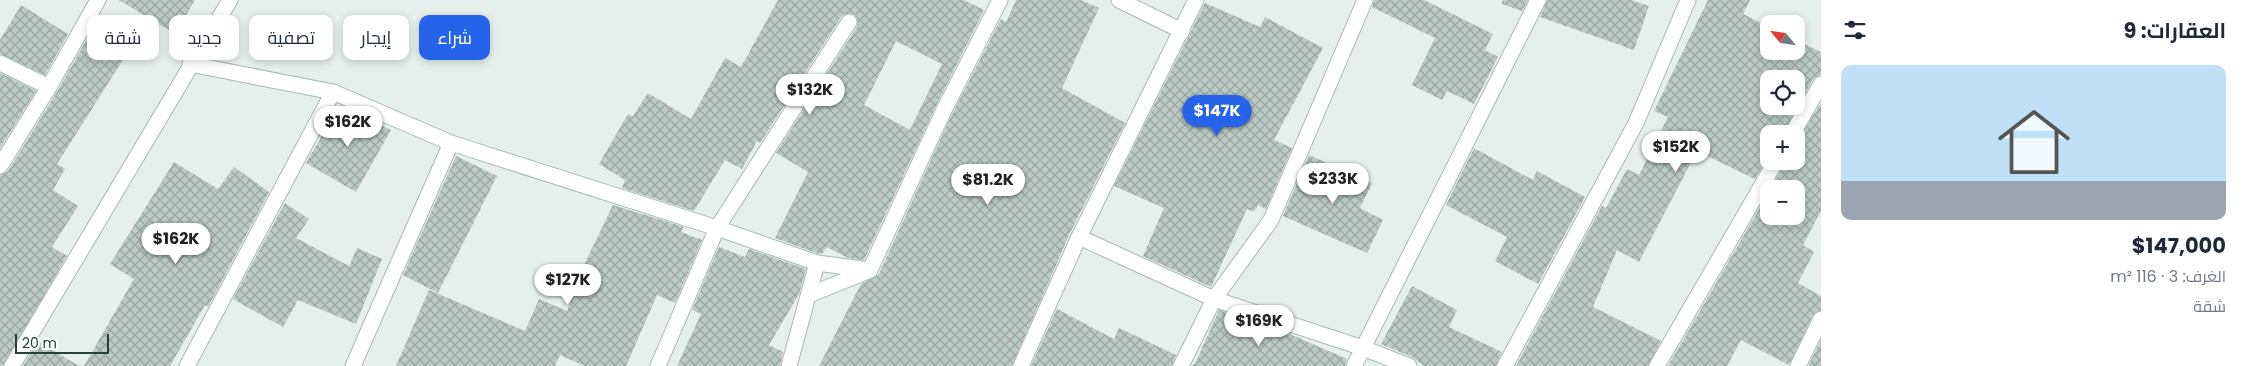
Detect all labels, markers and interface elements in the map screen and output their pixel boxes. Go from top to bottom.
chip: شقة [87,15,159,60]
chip: جديد [169,15,239,60]
chip: تصفية [249,15,333,60]
chip: إيجار [343,15,409,60]
chip: شراء [419,15,490,60]
north arrow [1760,15,1805,60]
map controls [1760,15,1805,225]
icon: filters [1841,16,1869,44]
text: العقارات: 9 [2123,16,2226,45]
button: locate [1760,70,1805,115]
pin: $132K [775,74,845,116]
text: $132K [787,78,833,101]
pin: $147K [1182,94,1252,137]
icon: home [1989,97,2079,187]
text: $147K [1193,99,1241,122]
pin: $162K [313,106,383,148]
text: $162K [324,110,372,133]
button: + [1760,125,1805,170]
pin: $152K [1641,130,1711,173]
text: $152K [1652,135,1700,158]
pin: $233K [1298,162,1368,205]
pin: $81.2K [947,164,1029,206]
text: $233K [1308,167,1358,190]
text: $81.2K [962,168,1014,191]
button: − [1760,180,1805,225]
pin: $162K [141,222,211,265]
text: $162K [152,227,200,250]
text: $147,000 [2132,231,2226,260]
pin: $127K [533,264,603,306]
text: الغرف: 3 · 116 m² [2110,265,2226,288]
text: $127K [545,268,591,291]
text: شقة [2193,295,2226,318]
pin: $169K [1224,304,1294,347]
text: $169K [1235,309,1283,332]
scale bar [15,331,109,354]
text: 20 m [22,333,57,353]

